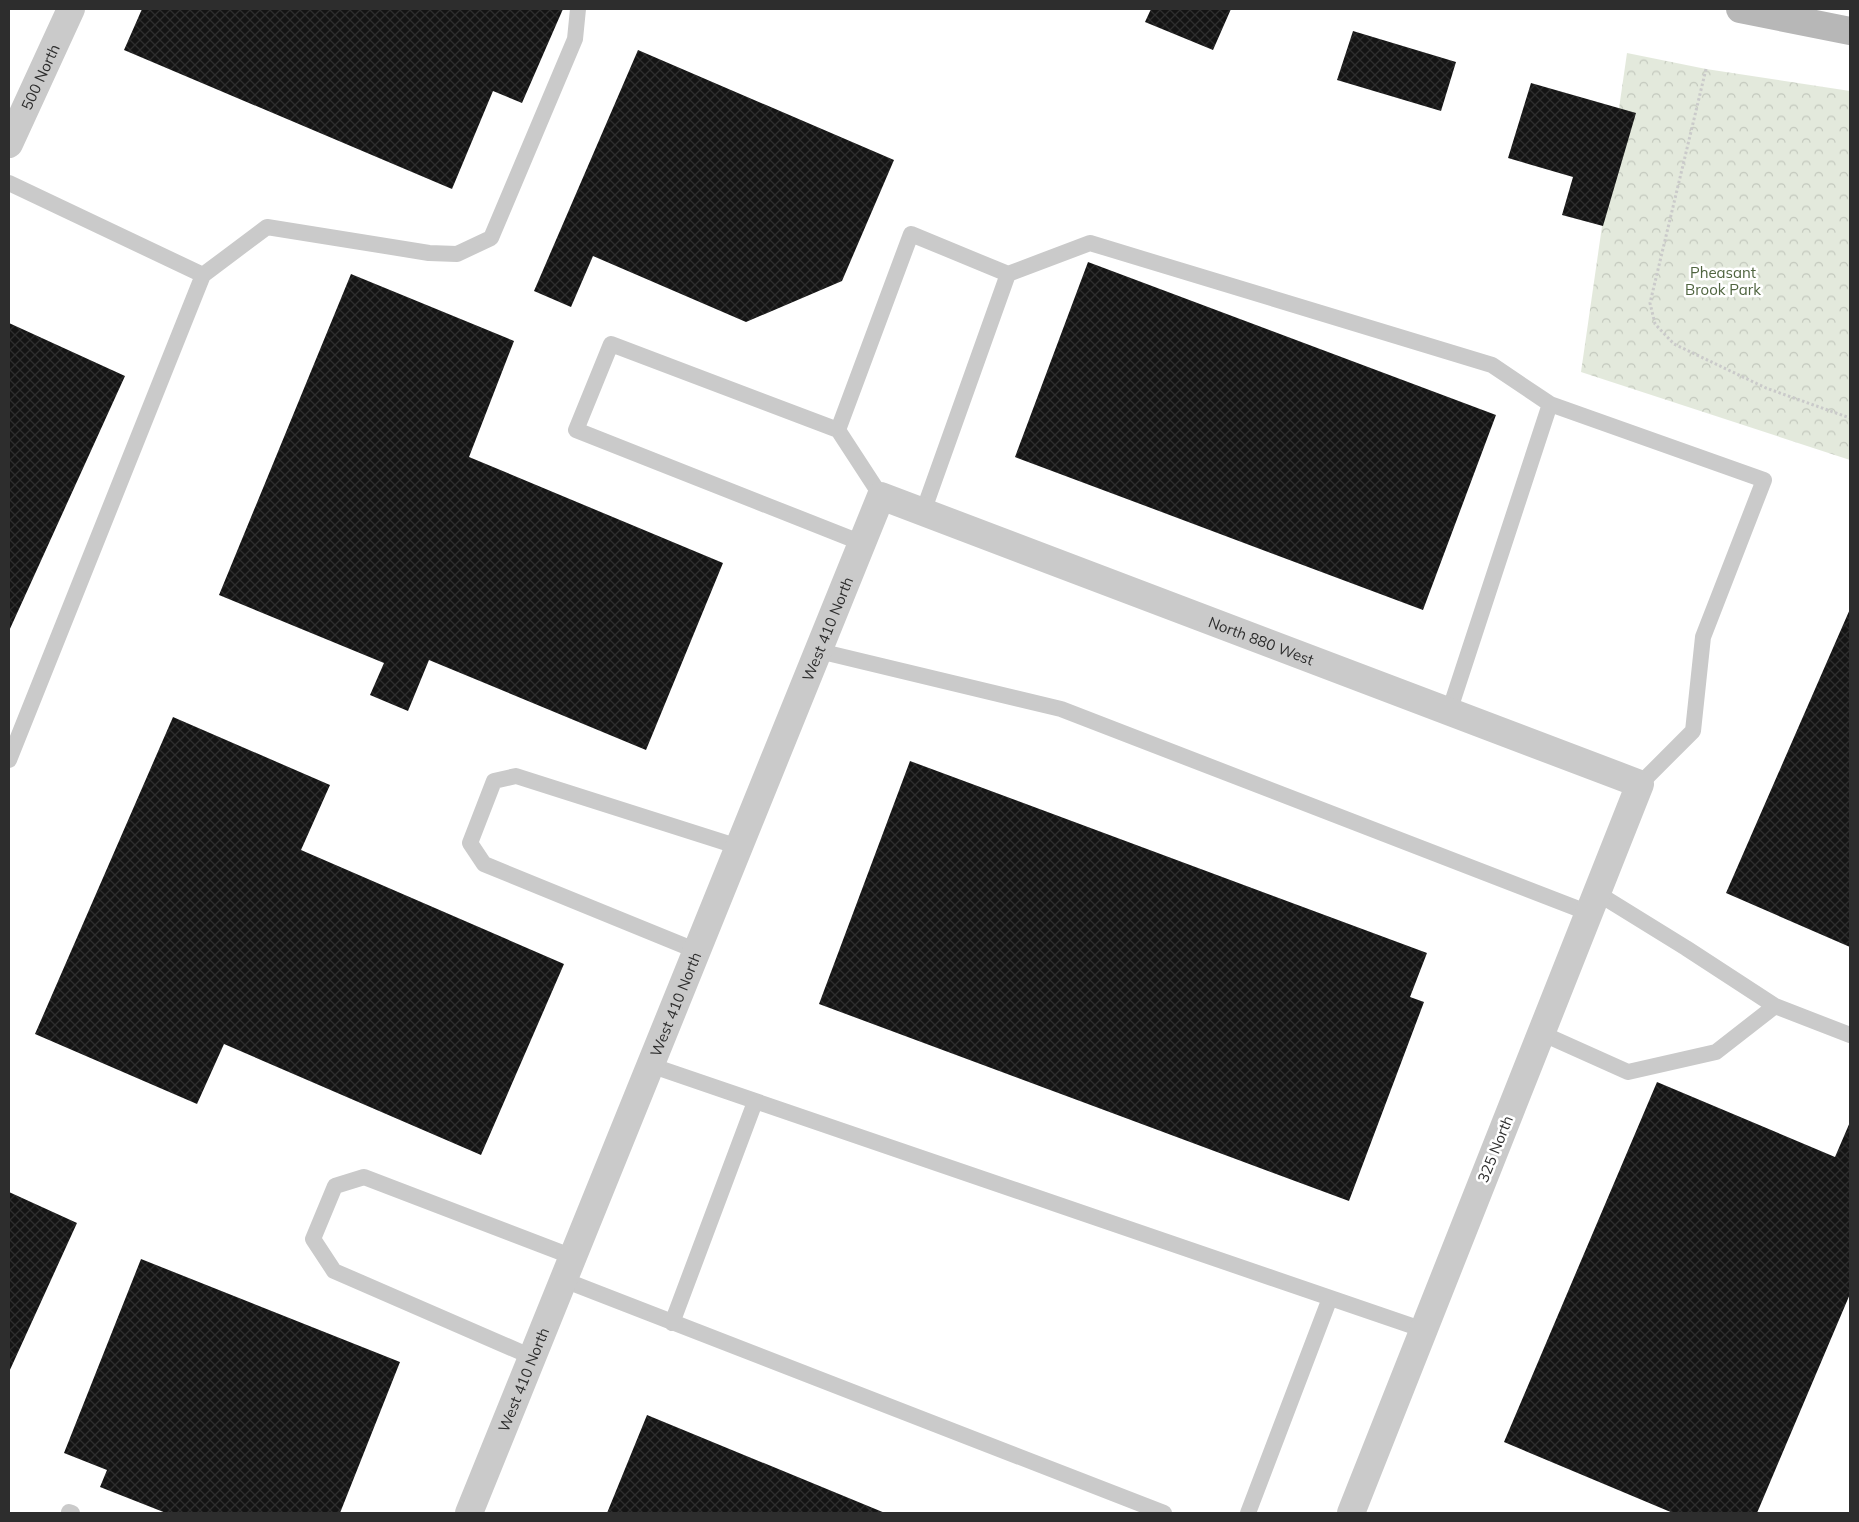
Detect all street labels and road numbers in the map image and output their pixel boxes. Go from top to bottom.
street label: 500 North [17,41,63,113]
street label: West 410 North [798,574,857,684]
street label: North 880 West [1206,612,1317,669]
street label: West 410 North [645,949,705,1059]
street label: 325 North [1473,1113,1517,1185]
street label: West 410 North [493,1324,553,1435]

